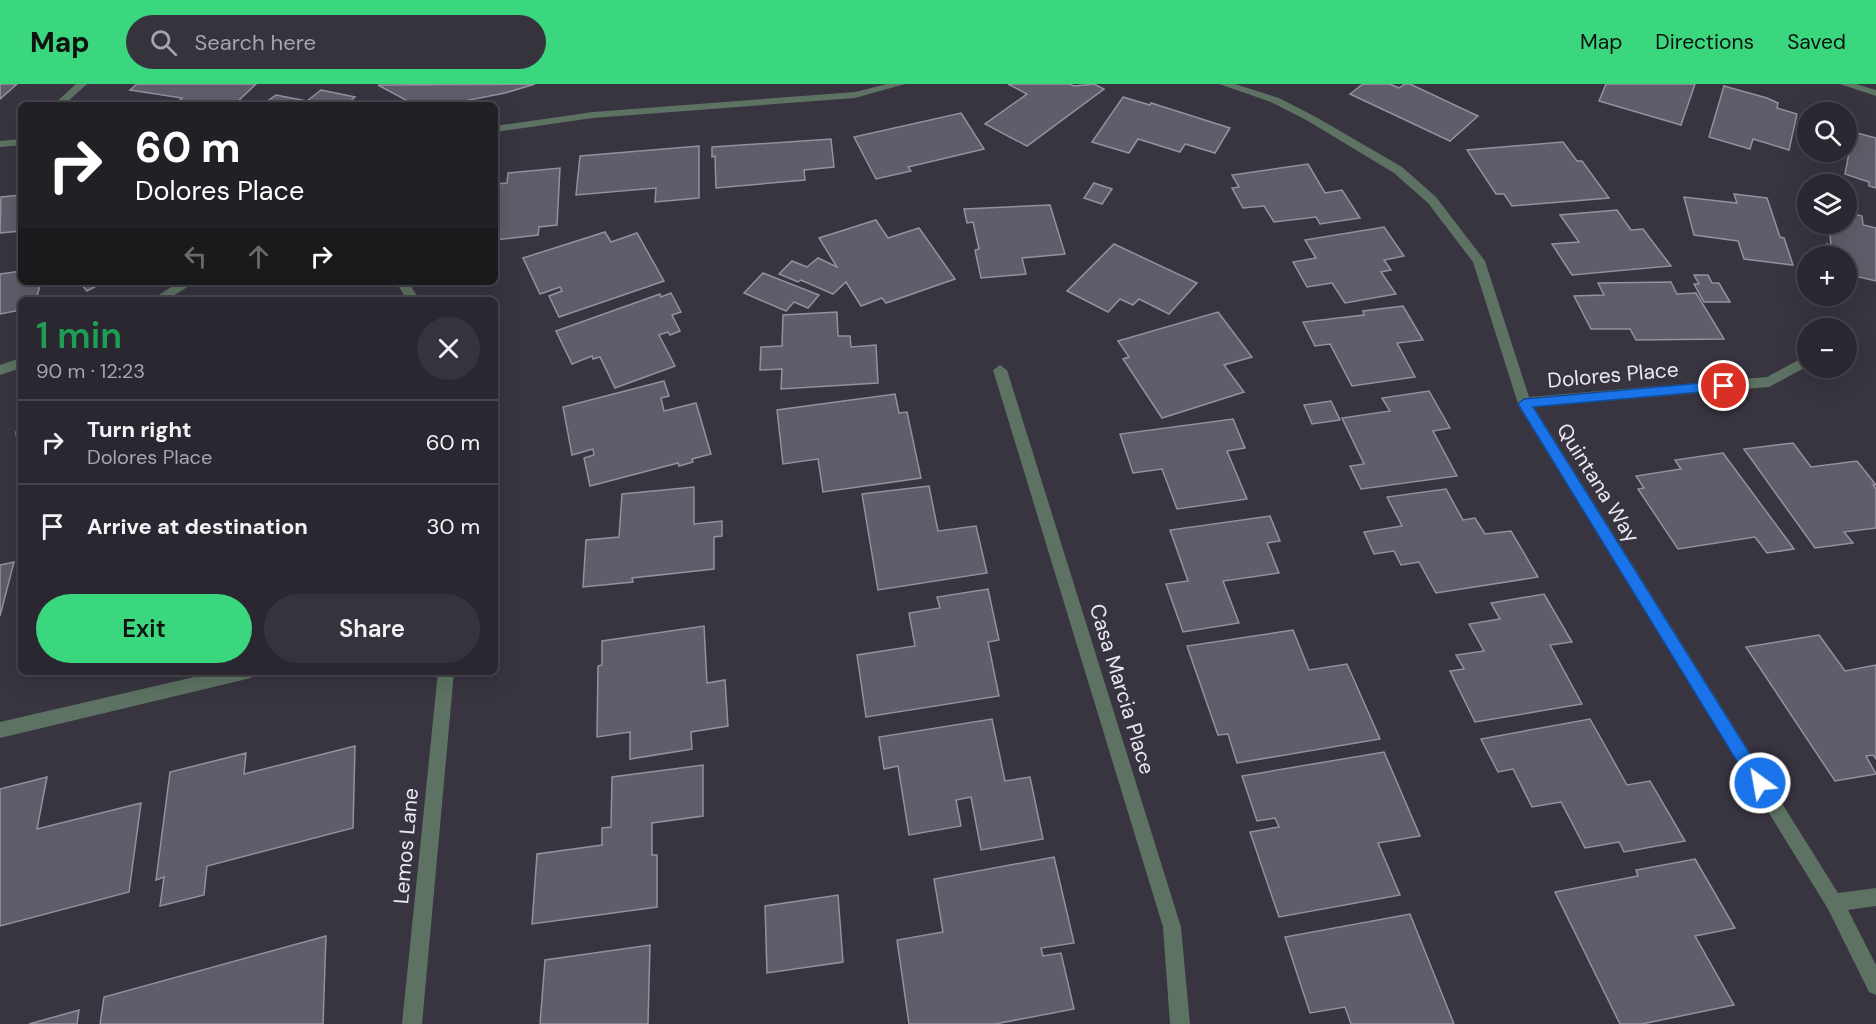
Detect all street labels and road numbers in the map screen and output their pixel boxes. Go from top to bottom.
street label: Dolores Place [1546,355,1680,395]
street label: Quintana Way [1550,418,1646,548]
street label: Casa Marcia Place [1083,600,1161,778]
street label: Lemos Lane [387,787,425,905]

